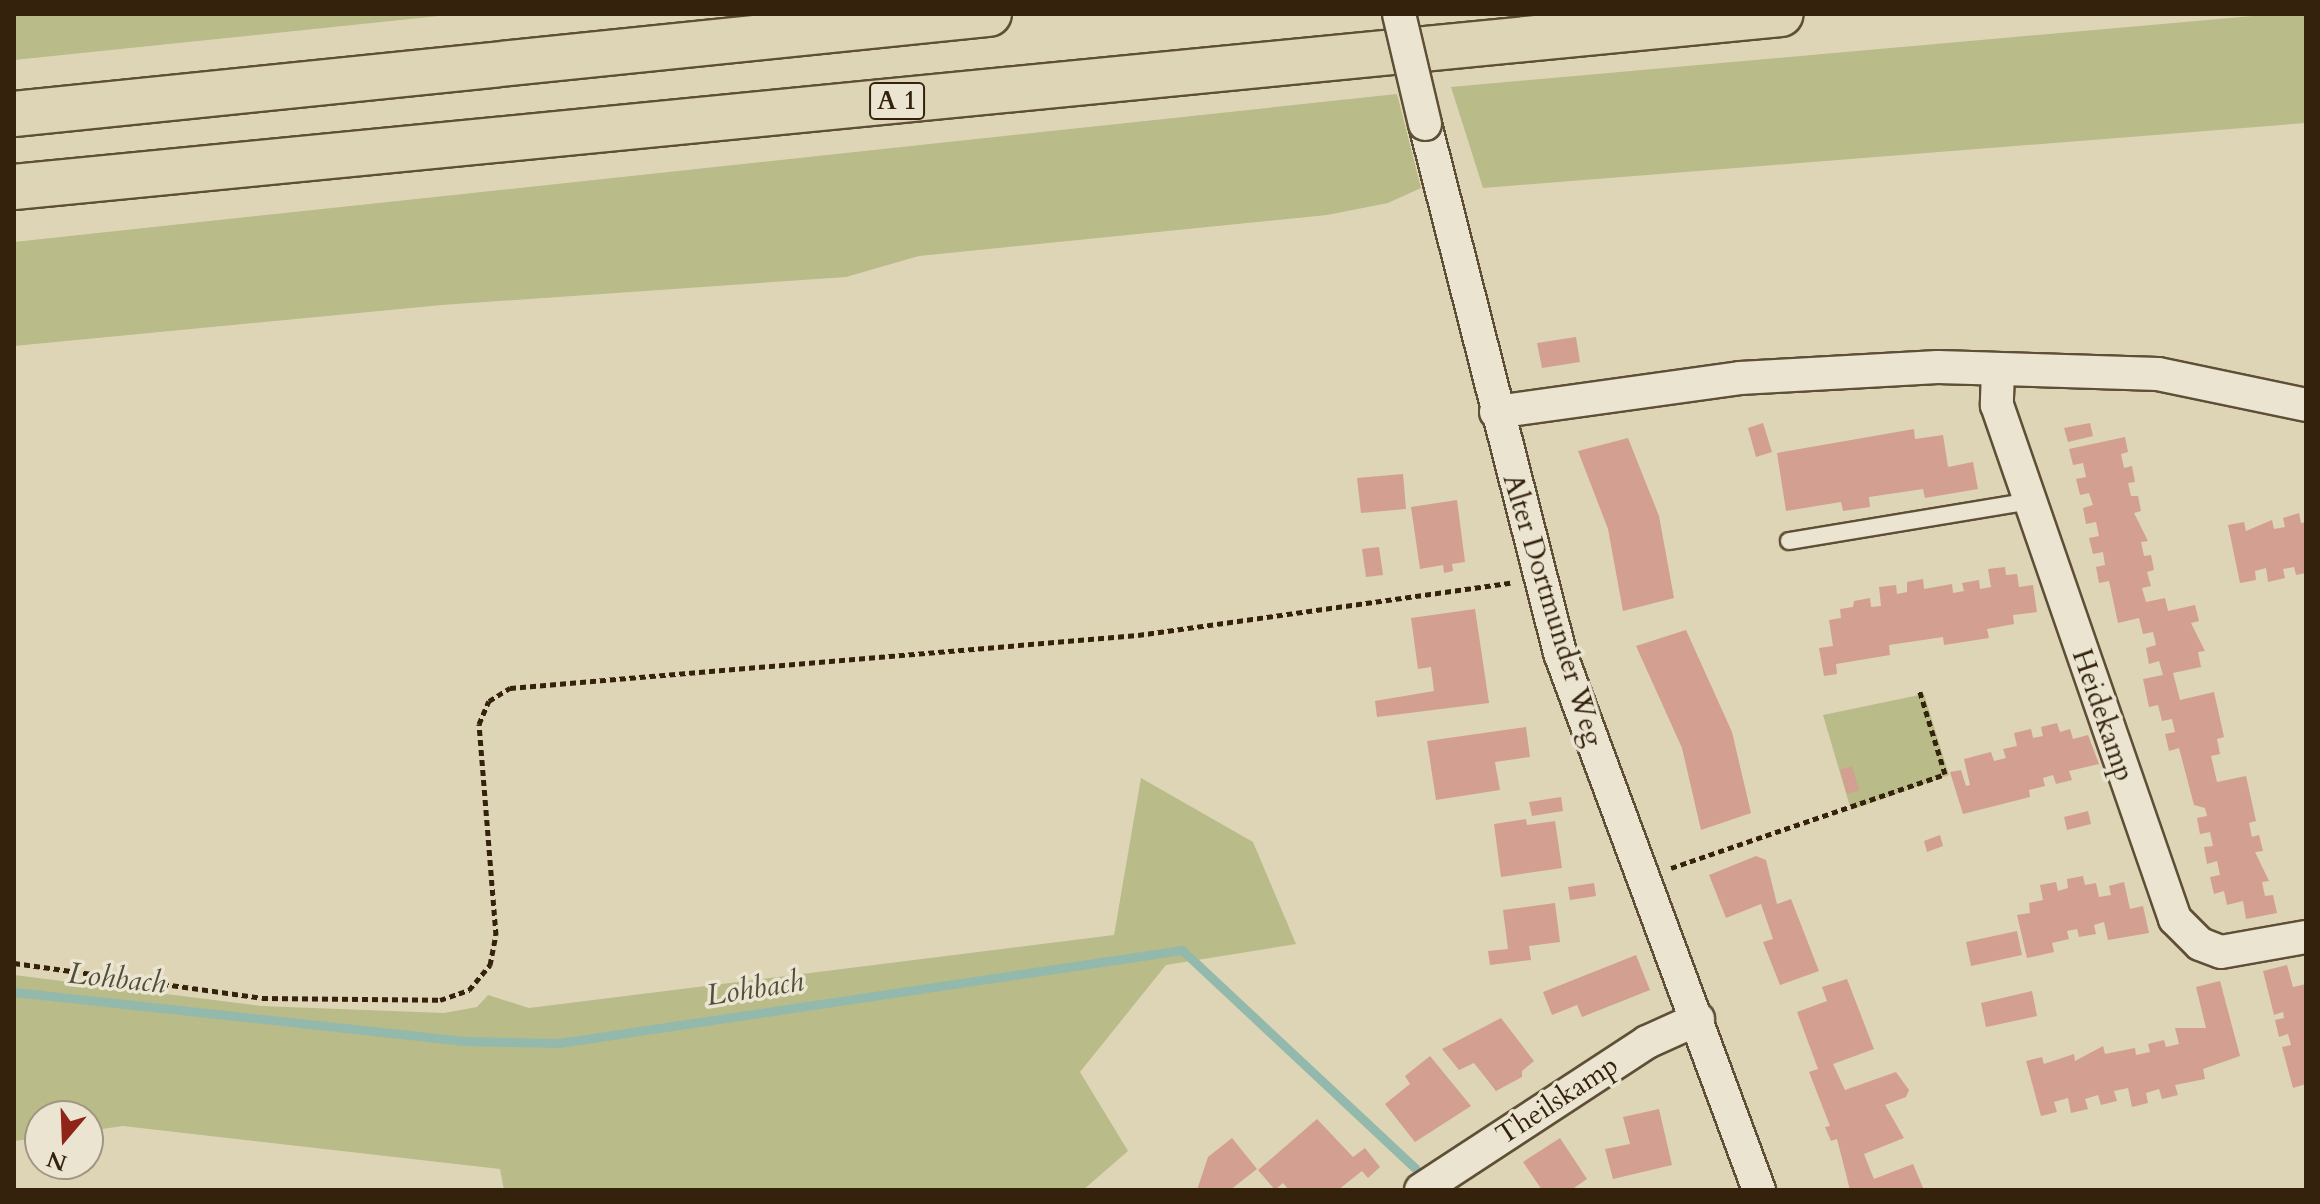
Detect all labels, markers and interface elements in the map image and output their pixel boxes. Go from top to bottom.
road number: A 1 [869,79,925,123]
street label: Alter Dortmunder Weg [1496,470,1610,750]
street label: Heidekamp [2065,645,2141,785]
water label: Lohbach [66,956,168,1002]
water label: Lohbach [704,964,806,1014]
street label: Theilskamp [1490,1048,1624,1152]
north arrow [24,1100,104,1180]
text: N [43,1144,71,1178]

